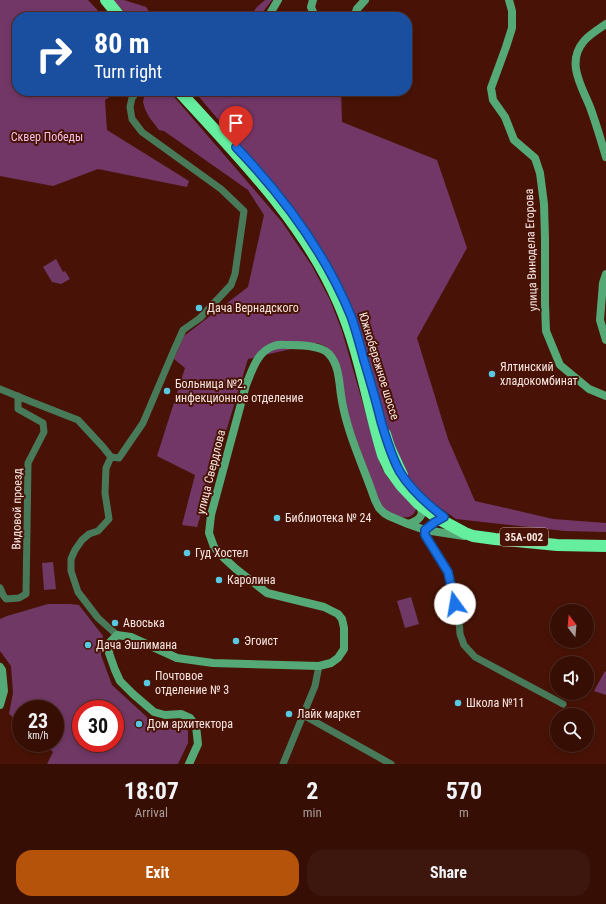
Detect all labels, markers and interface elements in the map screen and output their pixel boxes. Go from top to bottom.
text: 80 m [94,27,150,60]
icon: right [28,28,80,80]
text: Turn right [94,61,162,82]
pin [219,106,253,147]
icon: arrive [225,112,247,134]
park label: Сквер Победы [11,130,83,144]
street label: улица Винодела Егорова [522,188,540,312]
place label: Дача Вернадского [207,301,299,315]
marker: Дача Вернадского [194,303,204,313]
street label: Южнобережное шоссе [356,310,402,422]
place label: Ялтинский хладокомбинат [500,360,578,388]
marker: Ялтинский хладокомбинат [487,369,497,379]
place label: Больница №2. инфекционное отделение [175,377,304,405]
marker: Больница №2. инфекционное отделение [162,386,172,396]
street label: улица Свердлова [194,428,228,516]
street label: Видовой проезд [9,468,25,550]
place label: Библиотека № 24 [285,511,371,525]
marker: Библиотека № 24 [272,513,282,523]
road number: 35А-002 [500,528,548,546]
place label: Гуд Хостел [195,546,248,560]
marker: Гуд Хостел [182,548,192,558]
place label: Каролина [227,573,276,587]
marker: Каролина [214,575,224,585]
position arrow [434,583,476,625]
north arrow [550,604,594,648]
map controls [550,604,594,752]
place label: Авоська [123,616,165,630]
marker: Авоська [110,618,120,628]
place label: Эгоист [244,634,278,648]
marker: Эгоист [231,636,241,646]
place label: Дача Эшлимана [96,638,177,652]
marker: Дача Эшлимана [83,640,93,650]
button: sound [550,656,594,700]
place label: Почтовое отделение № 3 [155,669,229,697]
marker: Почтовое отделение № 3 [142,678,152,688]
place label: Школа №11 [466,696,524,710]
marker: Школа №11 [453,698,463,708]
speed limit sign: 30 [72,700,124,752]
place label: Лайк маркет [297,707,361,721]
button: search [550,708,594,752]
text: 23 [28,709,48,733]
marker: Лайк маркет [284,709,294,719]
place label: Дом архитектора [147,717,233,731]
marker: Дом архитектора [134,719,144,729]
text: km/h [28,730,48,741]
text: 18:07 [124,777,179,805]
text: 2 [306,777,318,805]
text: 570 [446,777,482,805]
text: Arrival [135,805,168,820]
text: min [303,805,322,820]
text: m [459,805,469,820]
button: Exit [16,850,299,896]
button: Share [307,850,590,896]

